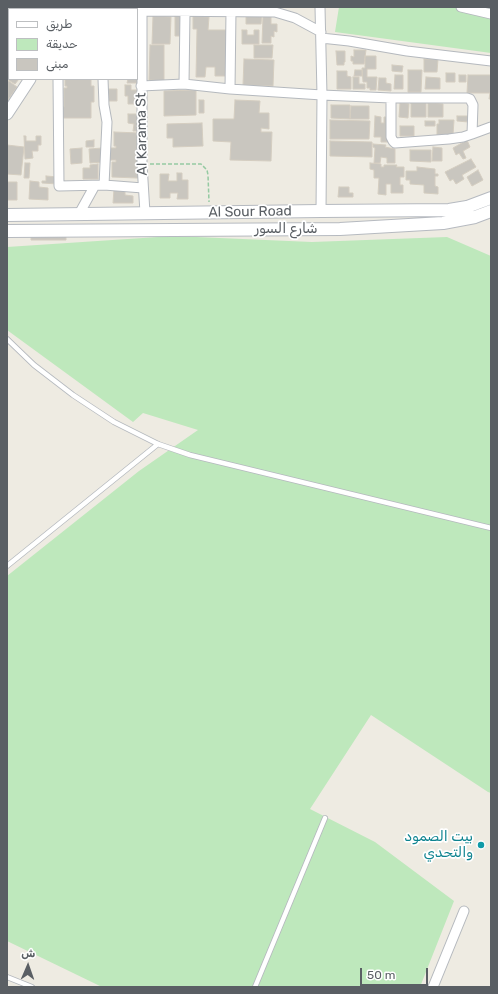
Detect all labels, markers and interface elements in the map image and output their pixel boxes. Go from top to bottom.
legend [8,8,138,80]
text: طريق [46,17,72,31]
text: حديقة [46,37,78,51]
text: مبنى [46,57,68,71]
street label: Al Karama St [133,92,151,176]
street label: Al Sour Road [208,203,292,221]
street label: شارع السور [254,221,318,237]
place label: بيت الصمود والتحدي [404,829,473,862]
marker: بيت الصمود والتحدي [476,840,486,850]
north arrow [8,946,48,986]
text: ش [21,947,36,960]
scale bar [362,960,430,986]
text: 50 m [367,968,395,982]

